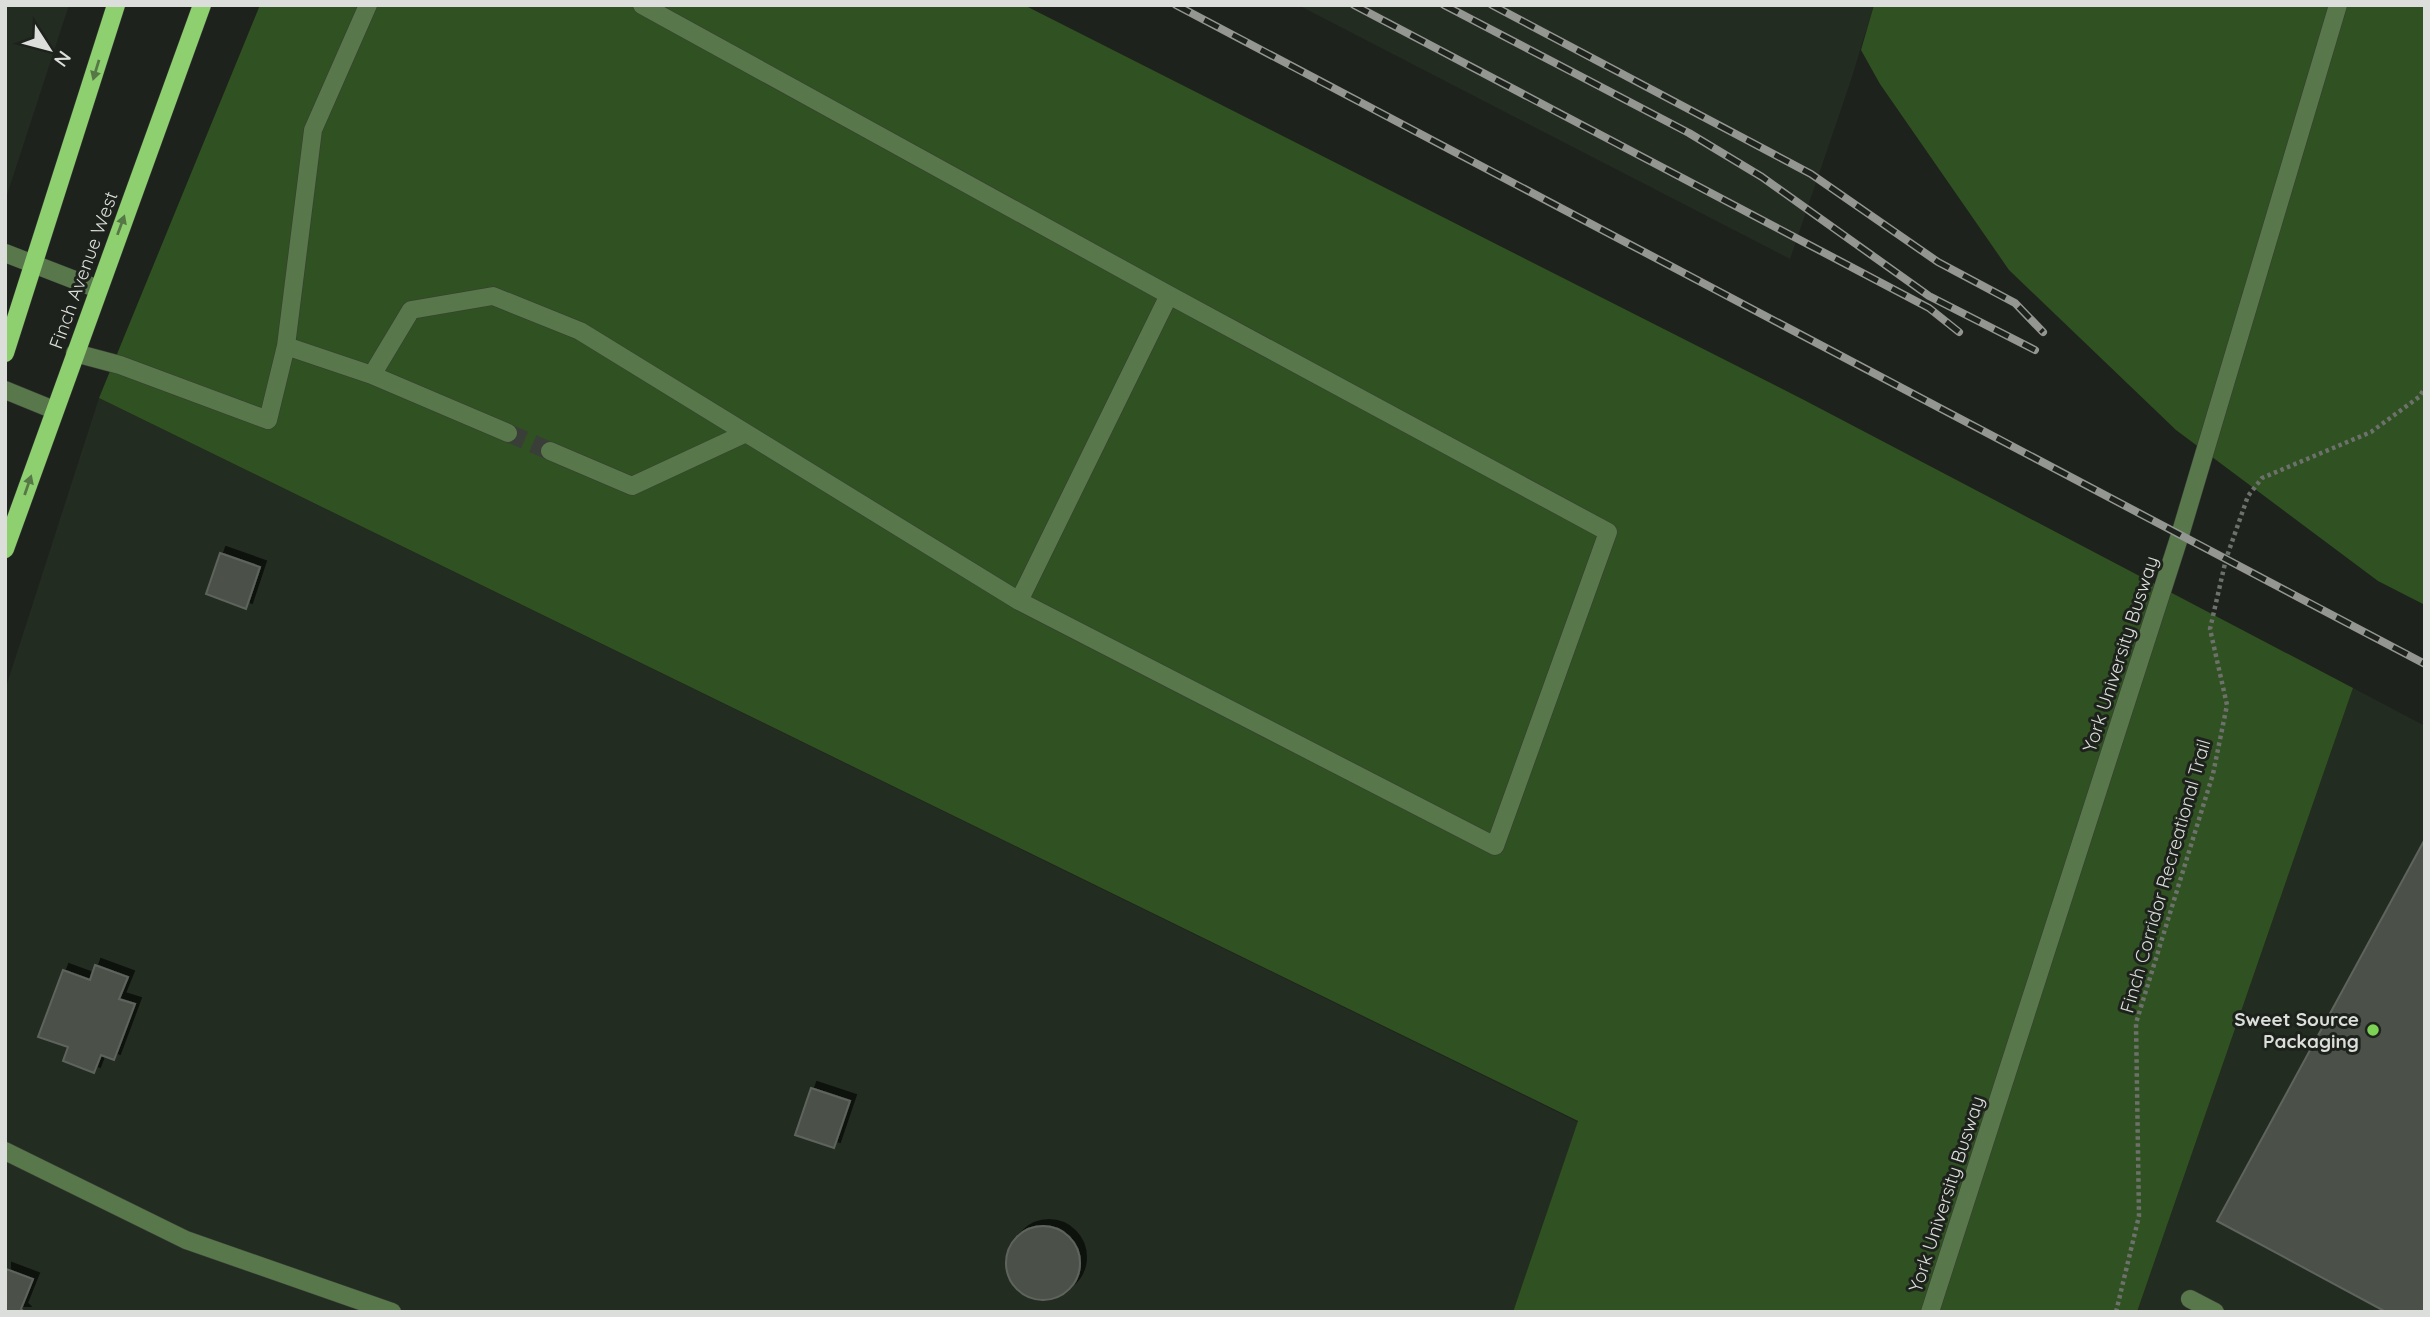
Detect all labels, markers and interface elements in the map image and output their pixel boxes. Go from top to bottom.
north arrow [14,14,84,84]
text: N [49,46,77,72]
one-way arrow [90,60,100,81]
street label: Finch Avenue West [43,188,123,352]
one-way arrow [116,214,127,235]
one-way arrow [23,474,34,495]
street label: York University Busway [2077,553,2163,755]
street label: Finch Corridor Recreational Trail [2114,736,2216,1016]
place label: Sweet Source Packaging [2234,1007,2359,1053]
marker: Sweet Source Packaging [2365,1022,2381,1038]
street label: York University Busway [1903,1093,1989,1295]

